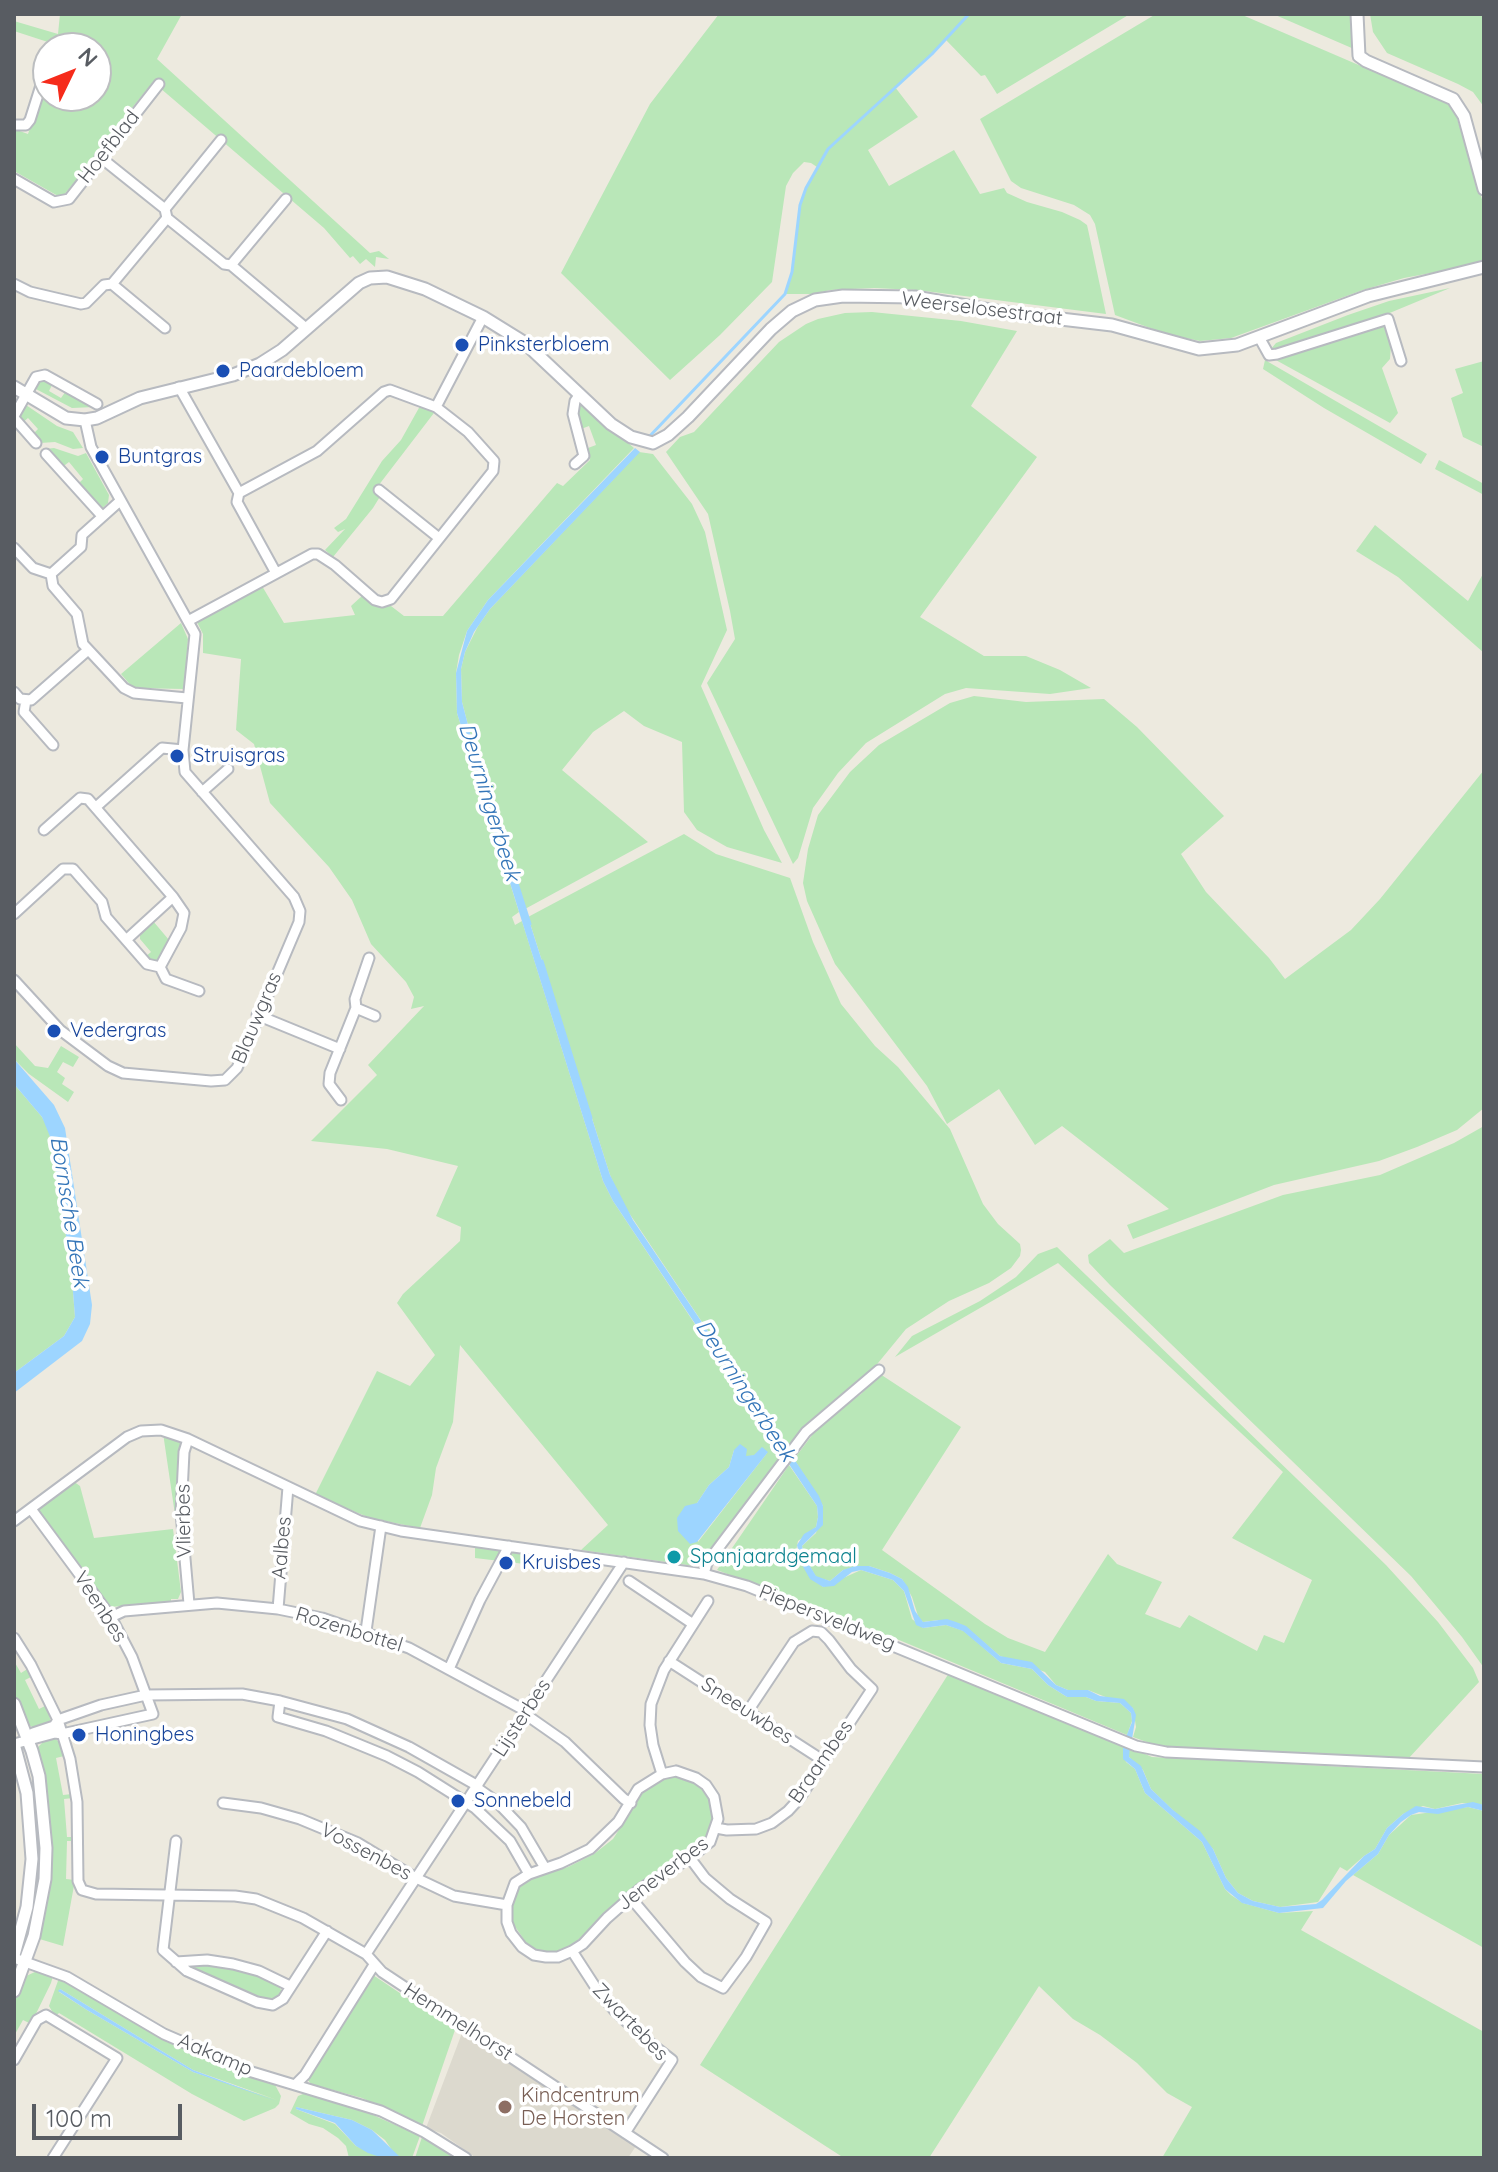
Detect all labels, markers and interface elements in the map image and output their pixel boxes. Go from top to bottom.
north arrow [32,32,112,112]
text: N [72,42,104,72]
street label: Hoefblad [73,106,145,188]
street label: Weerselosestraat [900,287,1064,331]
place label: Pinksterbloem [478,333,610,357]
marker: Pinksterbloem [453,336,471,354]
place label: Paardebloem [239,359,364,383]
marker: Paardebloem [214,362,232,380]
place label: Buntgras [118,445,202,469]
marker: Buntgras [93,448,111,466]
water label: Deurningerbeek [452,720,526,884]
place label: Struisgras [193,744,285,768]
marker: Struisgras [168,747,186,765]
street label: Blauwgras [227,969,287,1067]
place label: Vedergras [70,1019,166,1043]
marker: Vedergras [45,1022,63,1040]
water label: Bornsche Beek [44,1135,94,1289]
water label: Deurningerbeek [689,1315,801,1467]
street label: Vlierbes [171,1484,197,1558]
street label: Aalbes [267,1516,297,1580]
place label: Spanjaardgemaal [690,1545,857,1569]
marker: Spanjaardgemaal [665,1548,683,1566]
place label: Kruisbes [522,1551,601,1575]
marker: Kruisbes [497,1554,515,1572]
street label: Veenbes [68,1567,132,1647]
street label: Piepersveldweg [755,1580,899,1656]
street label: Rozenbottel [292,1602,406,1658]
street label: Sneeuwbes [697,1672,797,1750]
street label: Lijsterbes [488,1674,556,1762]
street label: Braambes [784,1716,858,1808]
place label: Honingbes [95,1723,194,1747]
marker: Honingbes [70,1726,88,1744]
place label: Sonnebeld [474,1789,572,1813]
marker: Sonnebeld [449,1792,467,1810]
street label: Vossenbes [317,1818,415,1886]
street label: Jeneverbes [613,1832,713,1916]
street label: Hemmelhorst [399,1978,517,2066]
street label: Zwartebes [587,1978,673,2066]
street label: Aakamp [174,2029,256,2081]
place label: Kindcentrum De Horsten [521,2084,640,2131]
scale bar [36,2088,186,2138]
marker: Kindcentrum De Horsten [496,2098,514,2116]
text: 100 m [46,2103,112,2133]

